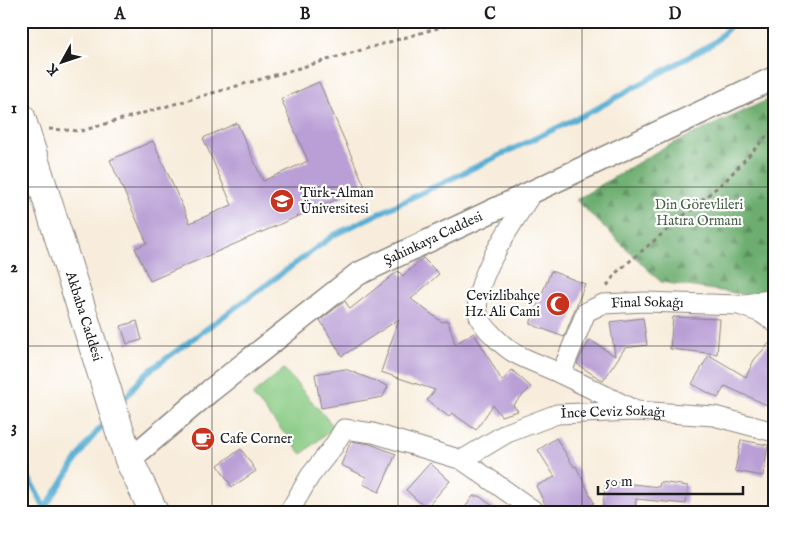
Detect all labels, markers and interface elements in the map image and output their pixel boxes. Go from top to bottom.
text: A [114,5,127,25]
text: B [300,5,311,25]
text: C [484,5,496,25]
text: D [669,5,682,25]
north arrow [38,38,88,88]
text: K [42,59,63,79]
text: 1 [11,99,17,119]
place label: Türk-Alman Üniversitesi [300,184,374,218]
school or university icon: Türk-Alman Üniversitesi [269,188,295,214]
park label: Din Görevlileri Hatıra Ormanı [655,196,744,230]
street label: Şahinkaya Caddesi [381,208,486,270]
text: 2 [10,258,18,278]
street label: Akbaba Caddesi [61,268,106,364]
place label: Cevizlibahçe Hz. Ali Cami [465,287,541,321]
mosque icon: Cevizlibahçe Hz. Ali Cami [545,291,571,317]
street label: Final Sokağı [611,293,684,313]
street label: İnce Ceviz Sokağı [560,402,666,423]
text: 3 [11,418,17,438]
cafe icon: Cafe Corner [190,426,216,452]
place label: Cafe Corner [220,430,292,448]
scale bar [598,463,742,495]
text: 50 m [605,472,633,491]

